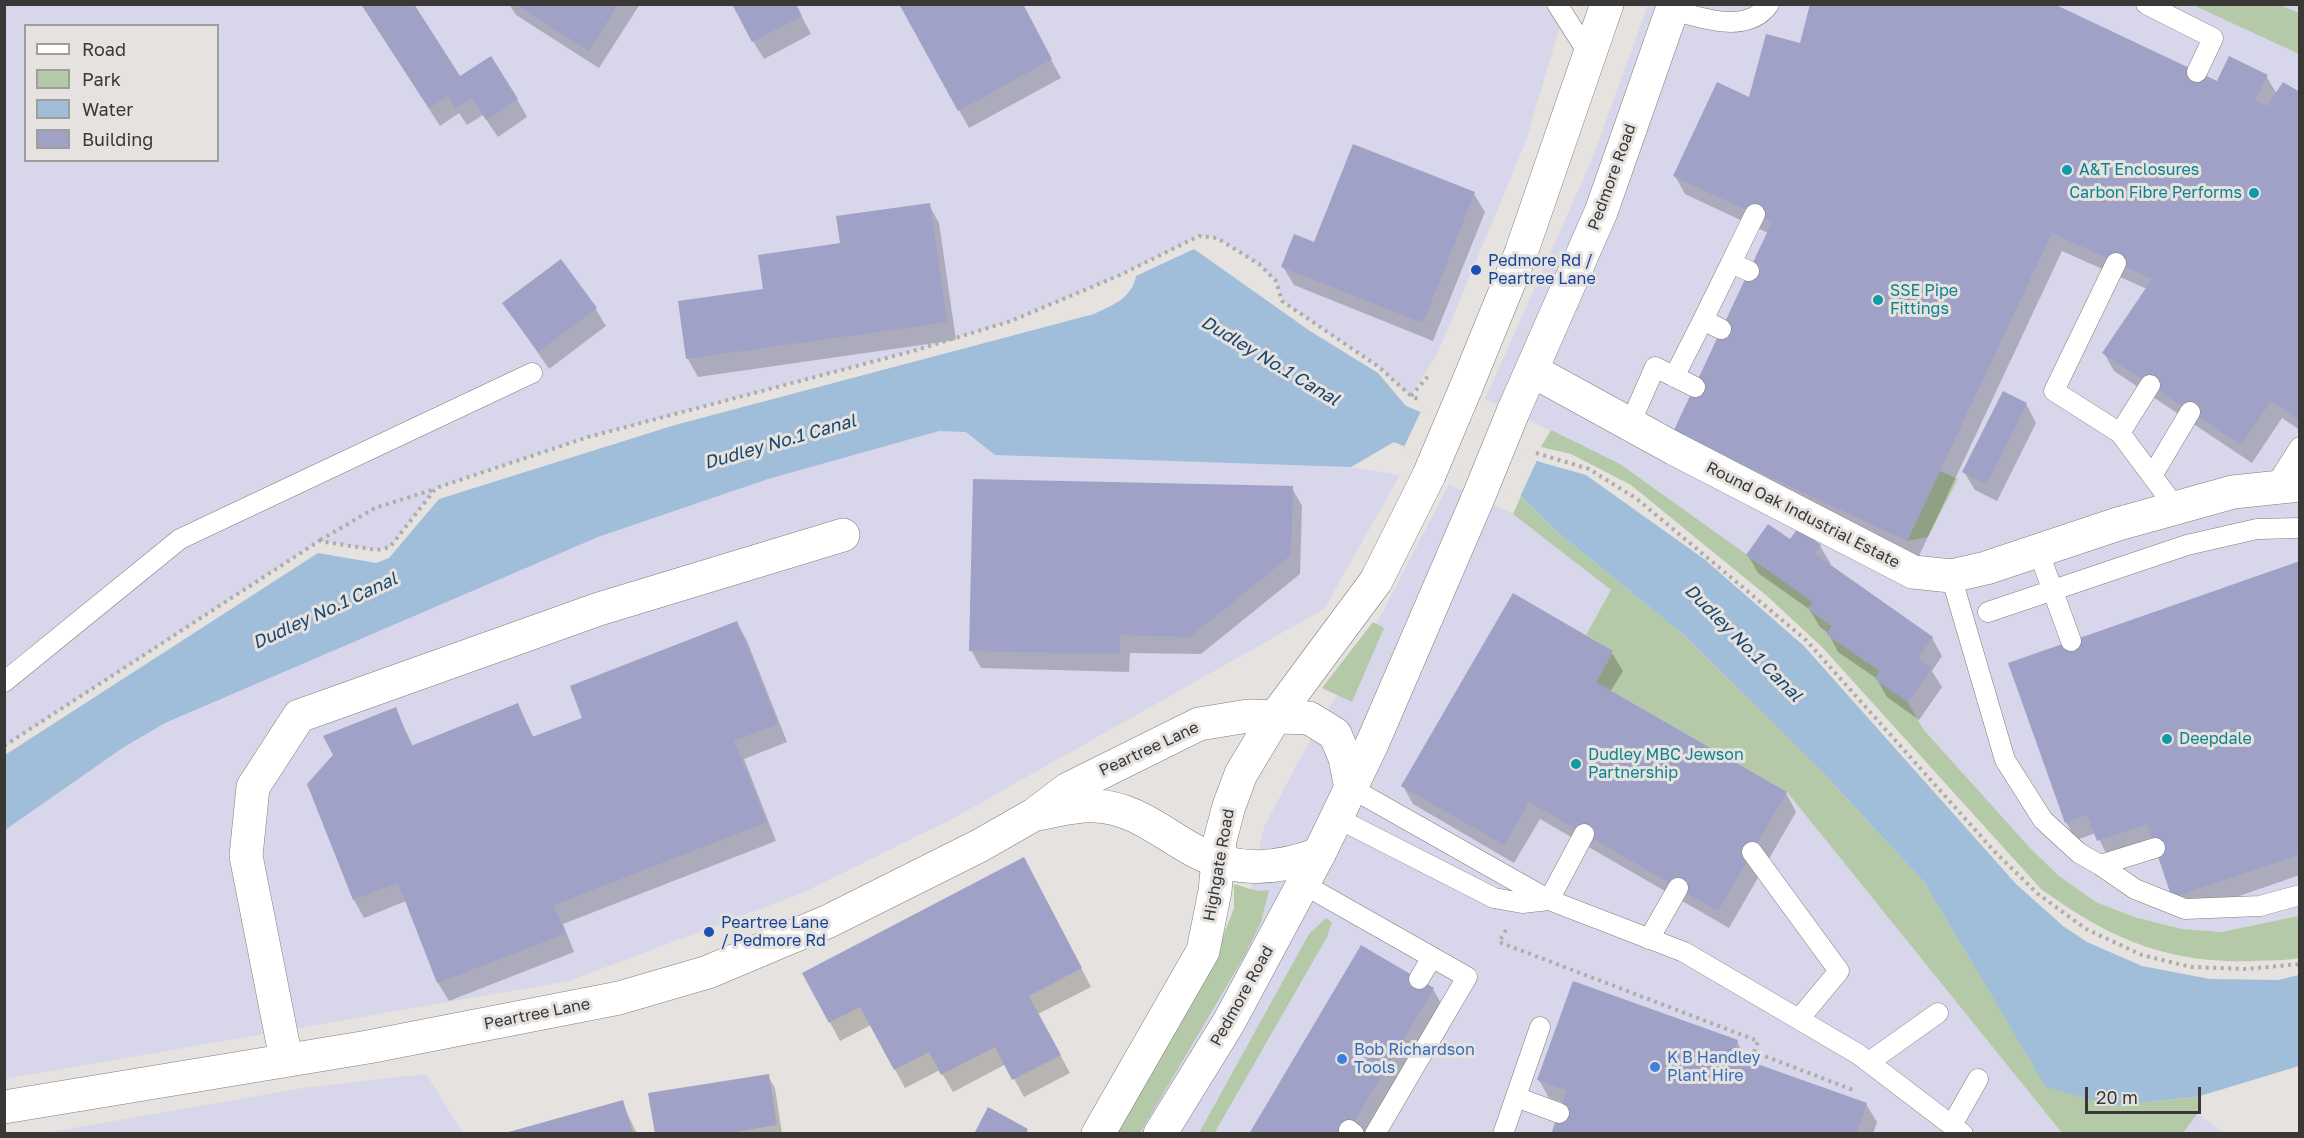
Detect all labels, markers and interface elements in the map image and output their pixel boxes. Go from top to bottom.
legend [24,24,219,162]
text: Road [82,38,126,60]
text: Park [82,68,121,90]
text: Water [82,98,133,120]
street label: Pedmore Road [1584,121,1640,233]
text: Building [82,128,153,150]
place label: A&T Enclosures [2079,160,2199,180]
marker: A&T Enclosures [2060,163,2074,177]
place label: Carbon Fibre Performs [2069,183,2242,203]
marker: Carbon Fibre Performs [2247,186,2261,200]
place label: Pedmore Rd / Peartree Lane [1488,251,1596,289]
marker: Pedmore Rd / Peartree Lane [1469,263,1483,277]
place label: SSE Pipe Fittings [1890,281,1958,319]
marker: SSE Pipe Fittings [1871,293,1885,307]
water label: Dudley No.1 Canal [1197,311,1343,411]
water label: Dudley No.1 Canal [702,410,858,474]
street label: Round Oak Industrial Estate [1703,458,1903,572]
water label: Dudley No.1 Canal [249,568,401,654]
water label: Dudley No.1 Canal [1680,580,1806,706]
street label: Peartree Lane [1096,718,1202,780]
place label: Deepdale [2179,729,2252,749]
marker: Deepdale [2160,732,2174,746]
place label: Dudley MBC Jewson Partnership [1588,745,1744,783]
marker: Dudley MBC Jewson Partnership [1569,757,1583,771]
street label: Highgate Road [1200,807,1238,923]
place label: Peartree Lane / Pedmore Rd [721,913,829,951]
marker: Peartree Lane / Pedmore Rd [702,925,716,939]
street label: Pedmore Road [1207,942,1277,1050]
street label: Peartree Lane [482,994,592,1034]
place label: Bob Richardson Tools [1354,1040,1475,1078]
place label: K B Handley Plant Hire [1667,1048,1761,1086]
marker: Bob Richardson Tools [1335,1052,1349,1066]
marker: K B Handley Plant Hire [1648,1060,1662,1074]
scale bar [2088,1075,2204,1113]
text: 20 m [2096,1086,2138,1108]

